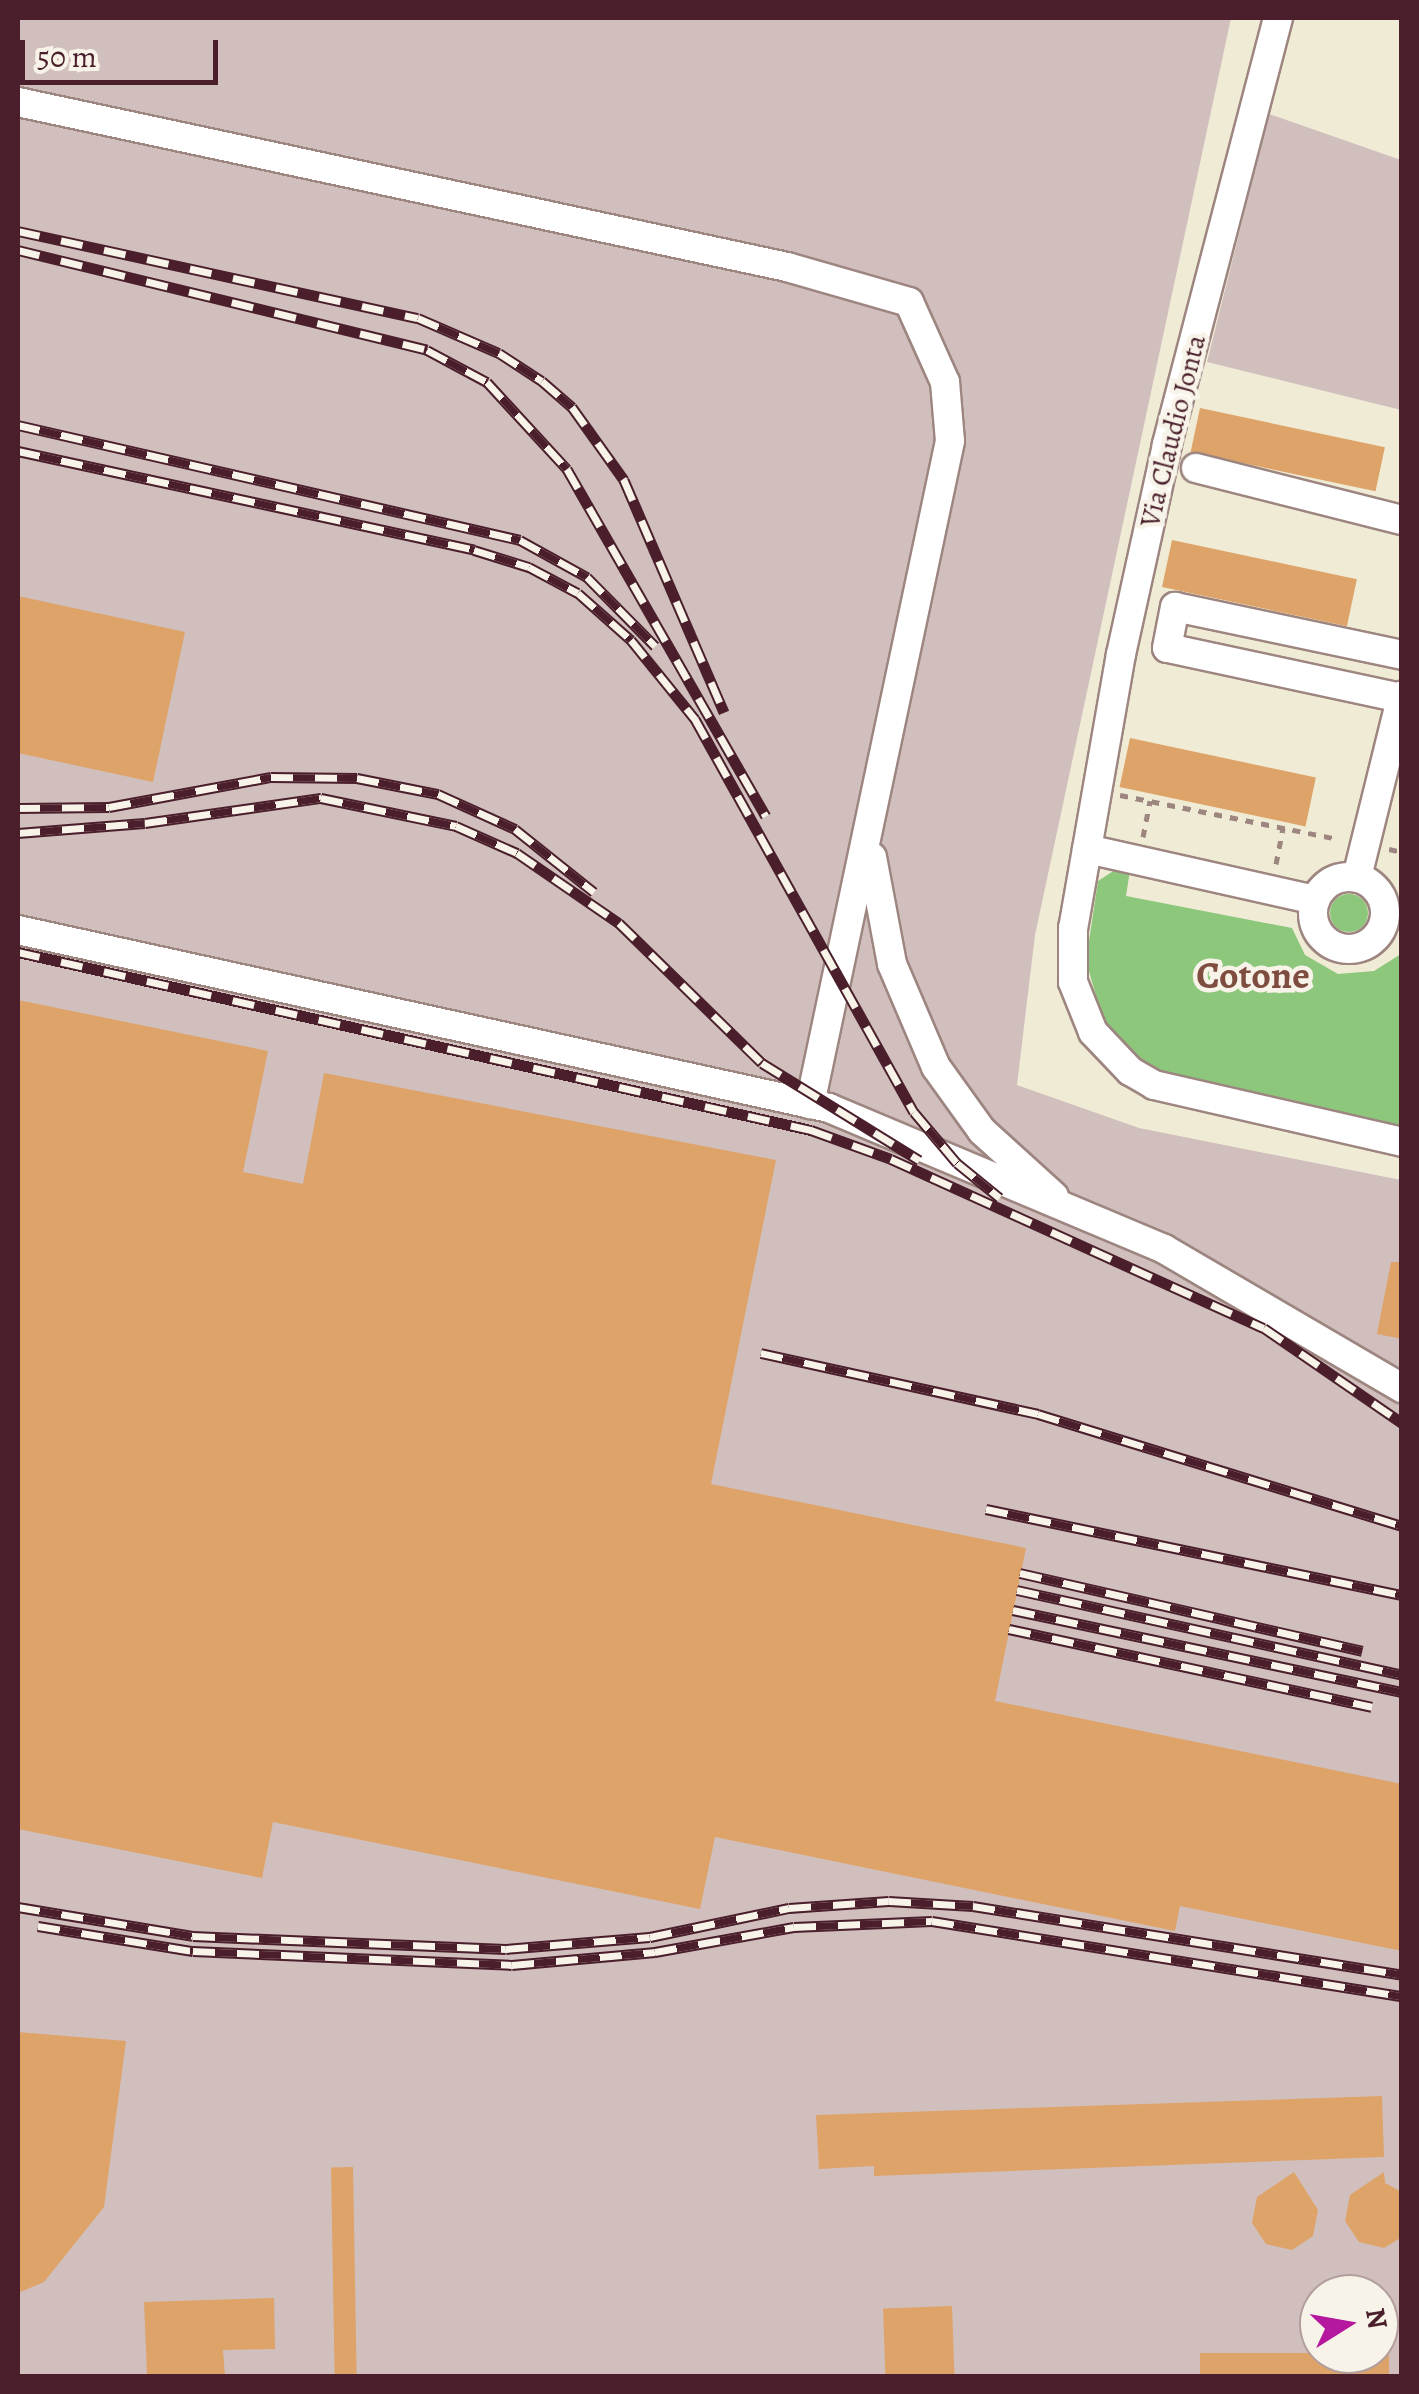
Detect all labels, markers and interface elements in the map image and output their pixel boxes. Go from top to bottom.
scale bar [25,20,222,82]
text: 50 m [37,37,97,77]
street label: Via Claudio Jonta [1133,331,1213,531]
district label: Cotone [1196,953,1310,999]
north arrow [1299,2274,1399,2374]
text: N [1356,2305,1397,2332]

